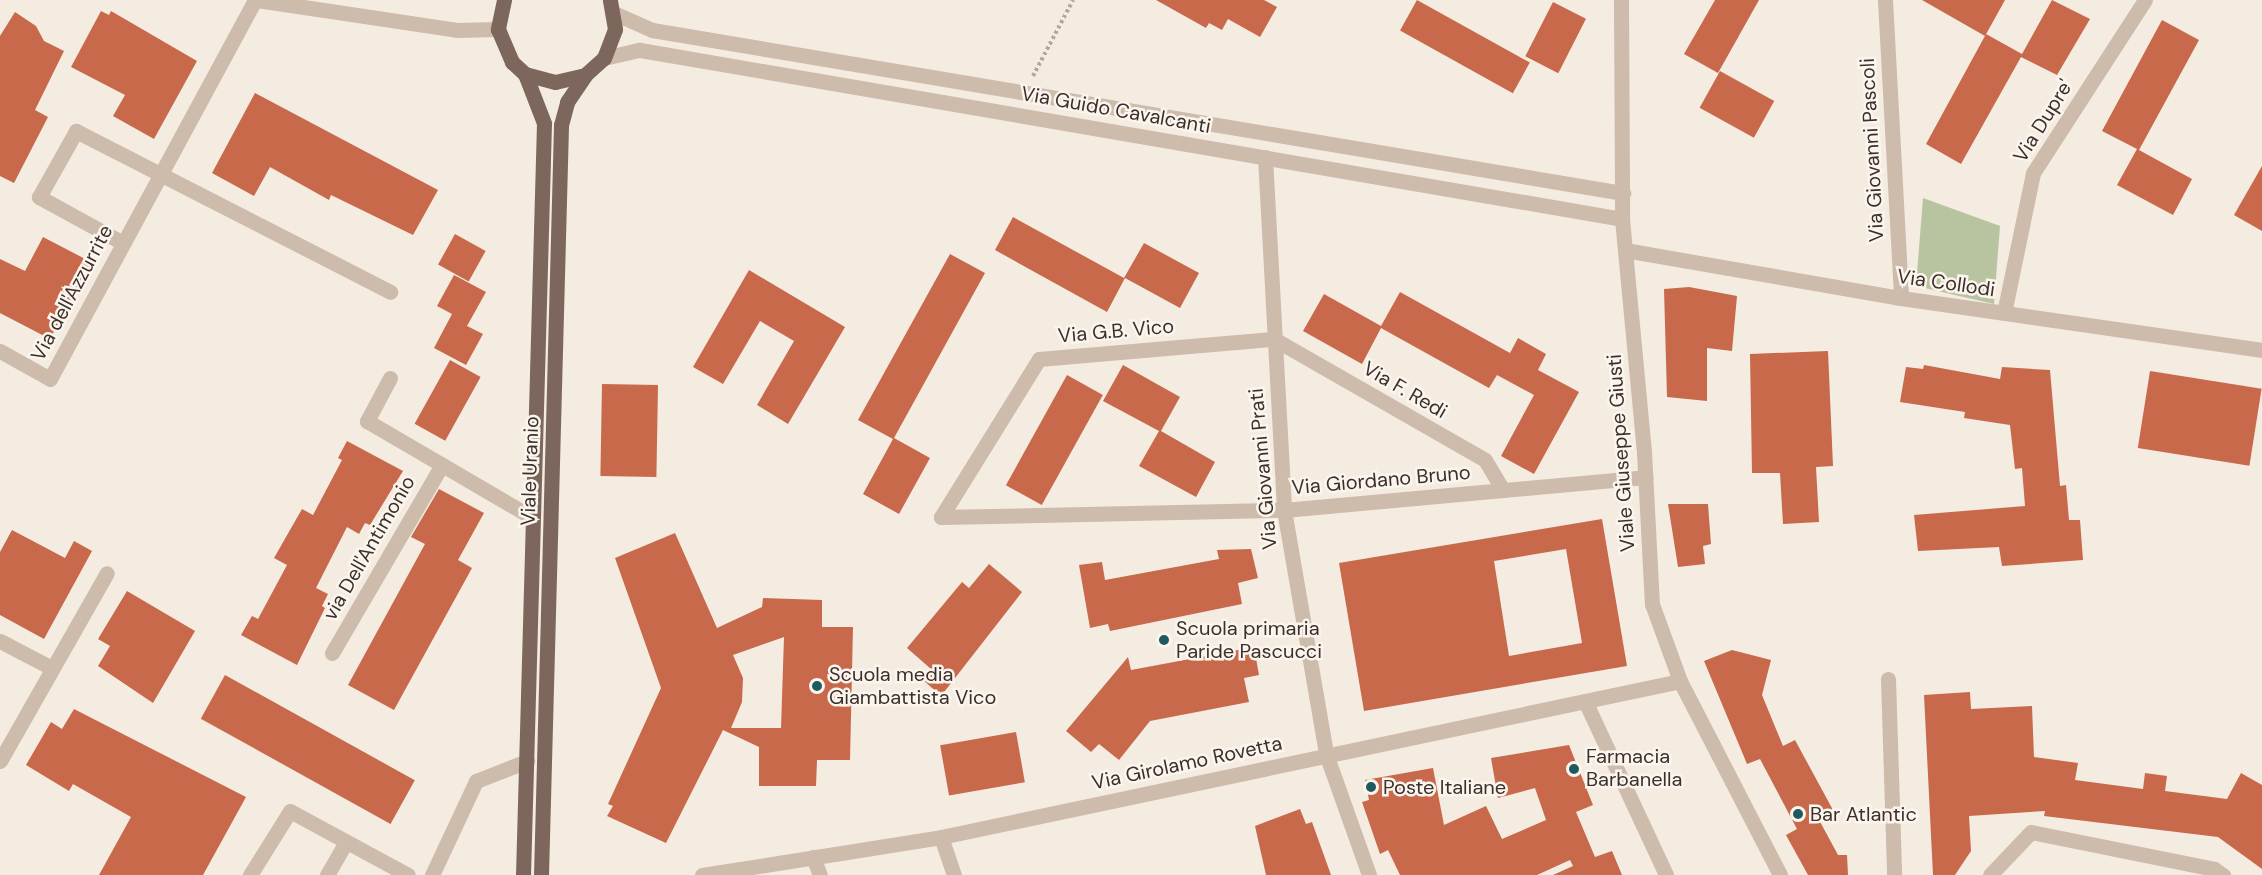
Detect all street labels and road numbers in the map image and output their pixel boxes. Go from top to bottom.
street label: Via Giovanni Pascoli [1855,57,1889,243]
street label: Via Dupre' [2008,75,2078,167]
street label: Via Guido Cavalcanti [1019,81,1213,139]
street label: Via dell'Azzurrite [26,221,118,365]
street label: Via Collodi [1895,264,1997,302]
street label: Via G.B. Vico [1057,314,1175,348]
street label: Viale Giuseppe Giusti [1602,353,1640,553]
street label: Via F. Redi [1359,356,1451,424]
street label: Via Giovanni Prati [1244,387,1282,551]
street label: Viale Uranio [516,416,544,526]
street label: Via Giordano Bruno [1291,460,1471,500]
street label: via Dell'Antimonio [318,472,420,624]
street label: Via Girolamo Rovetta [1090,731,1284,795]

